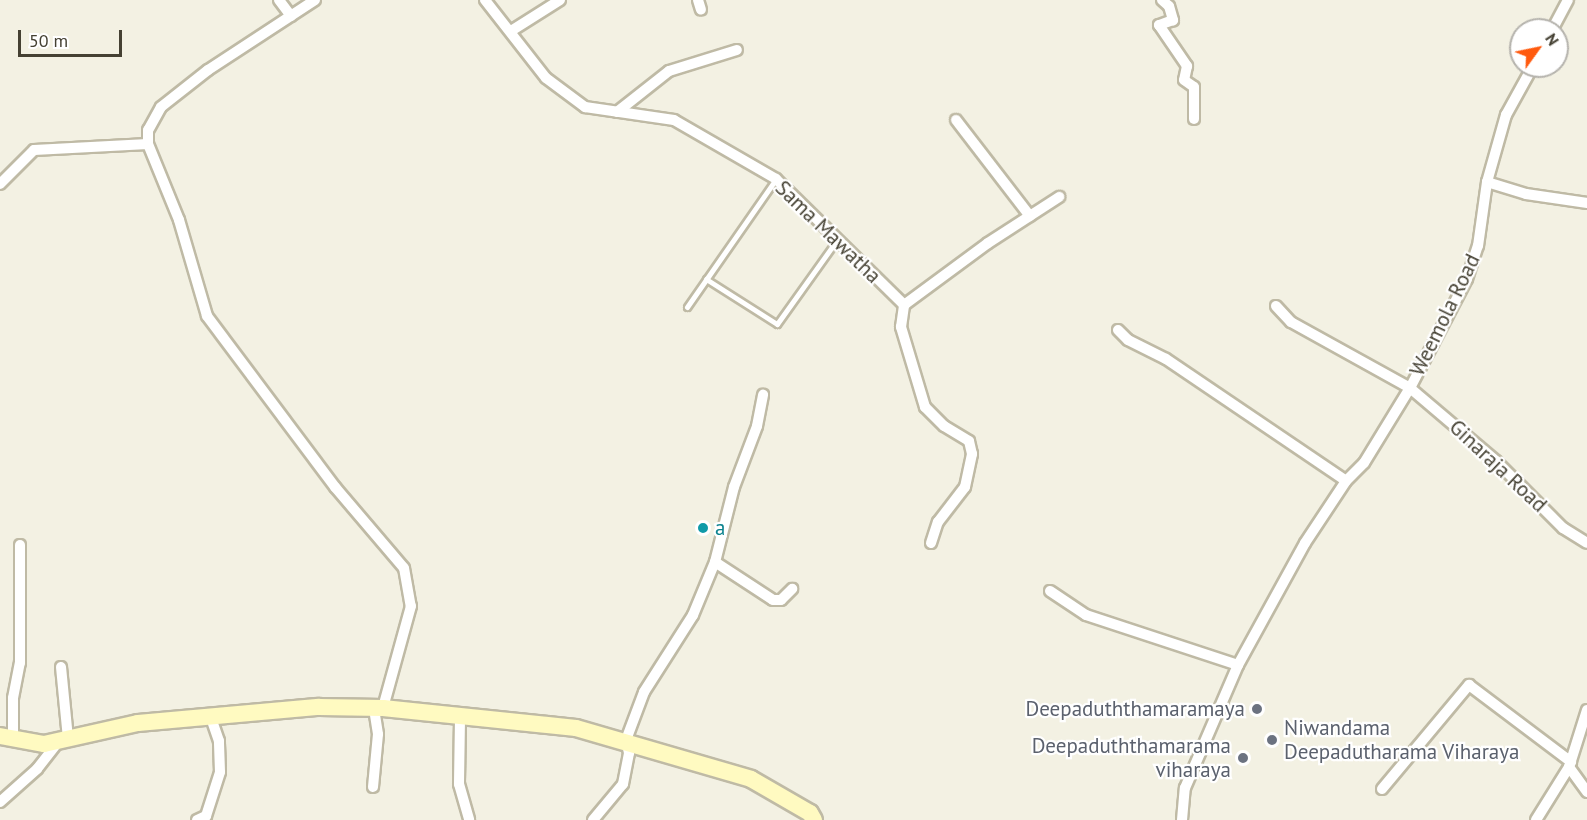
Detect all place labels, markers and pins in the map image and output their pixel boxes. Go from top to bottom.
place label: a [715,515,725,541]
marker: a [696,521,710,535]
place label: Deepaduththamaramaya [1025,696,1245,722]
marker: Deepaduththamaramaya [1250,702,1264,716]
place label: Niwandama Deepadutharama Viharaya [1284,715,1520,765]
place label: Deepaduththamarama viharaya [1032,733,1231,783]
marker: Niwandama Deepadutharama Viharaya [1265,733,1279,747]
marker: Deepaduththamarama viharaya [1236,751,1250,765]

